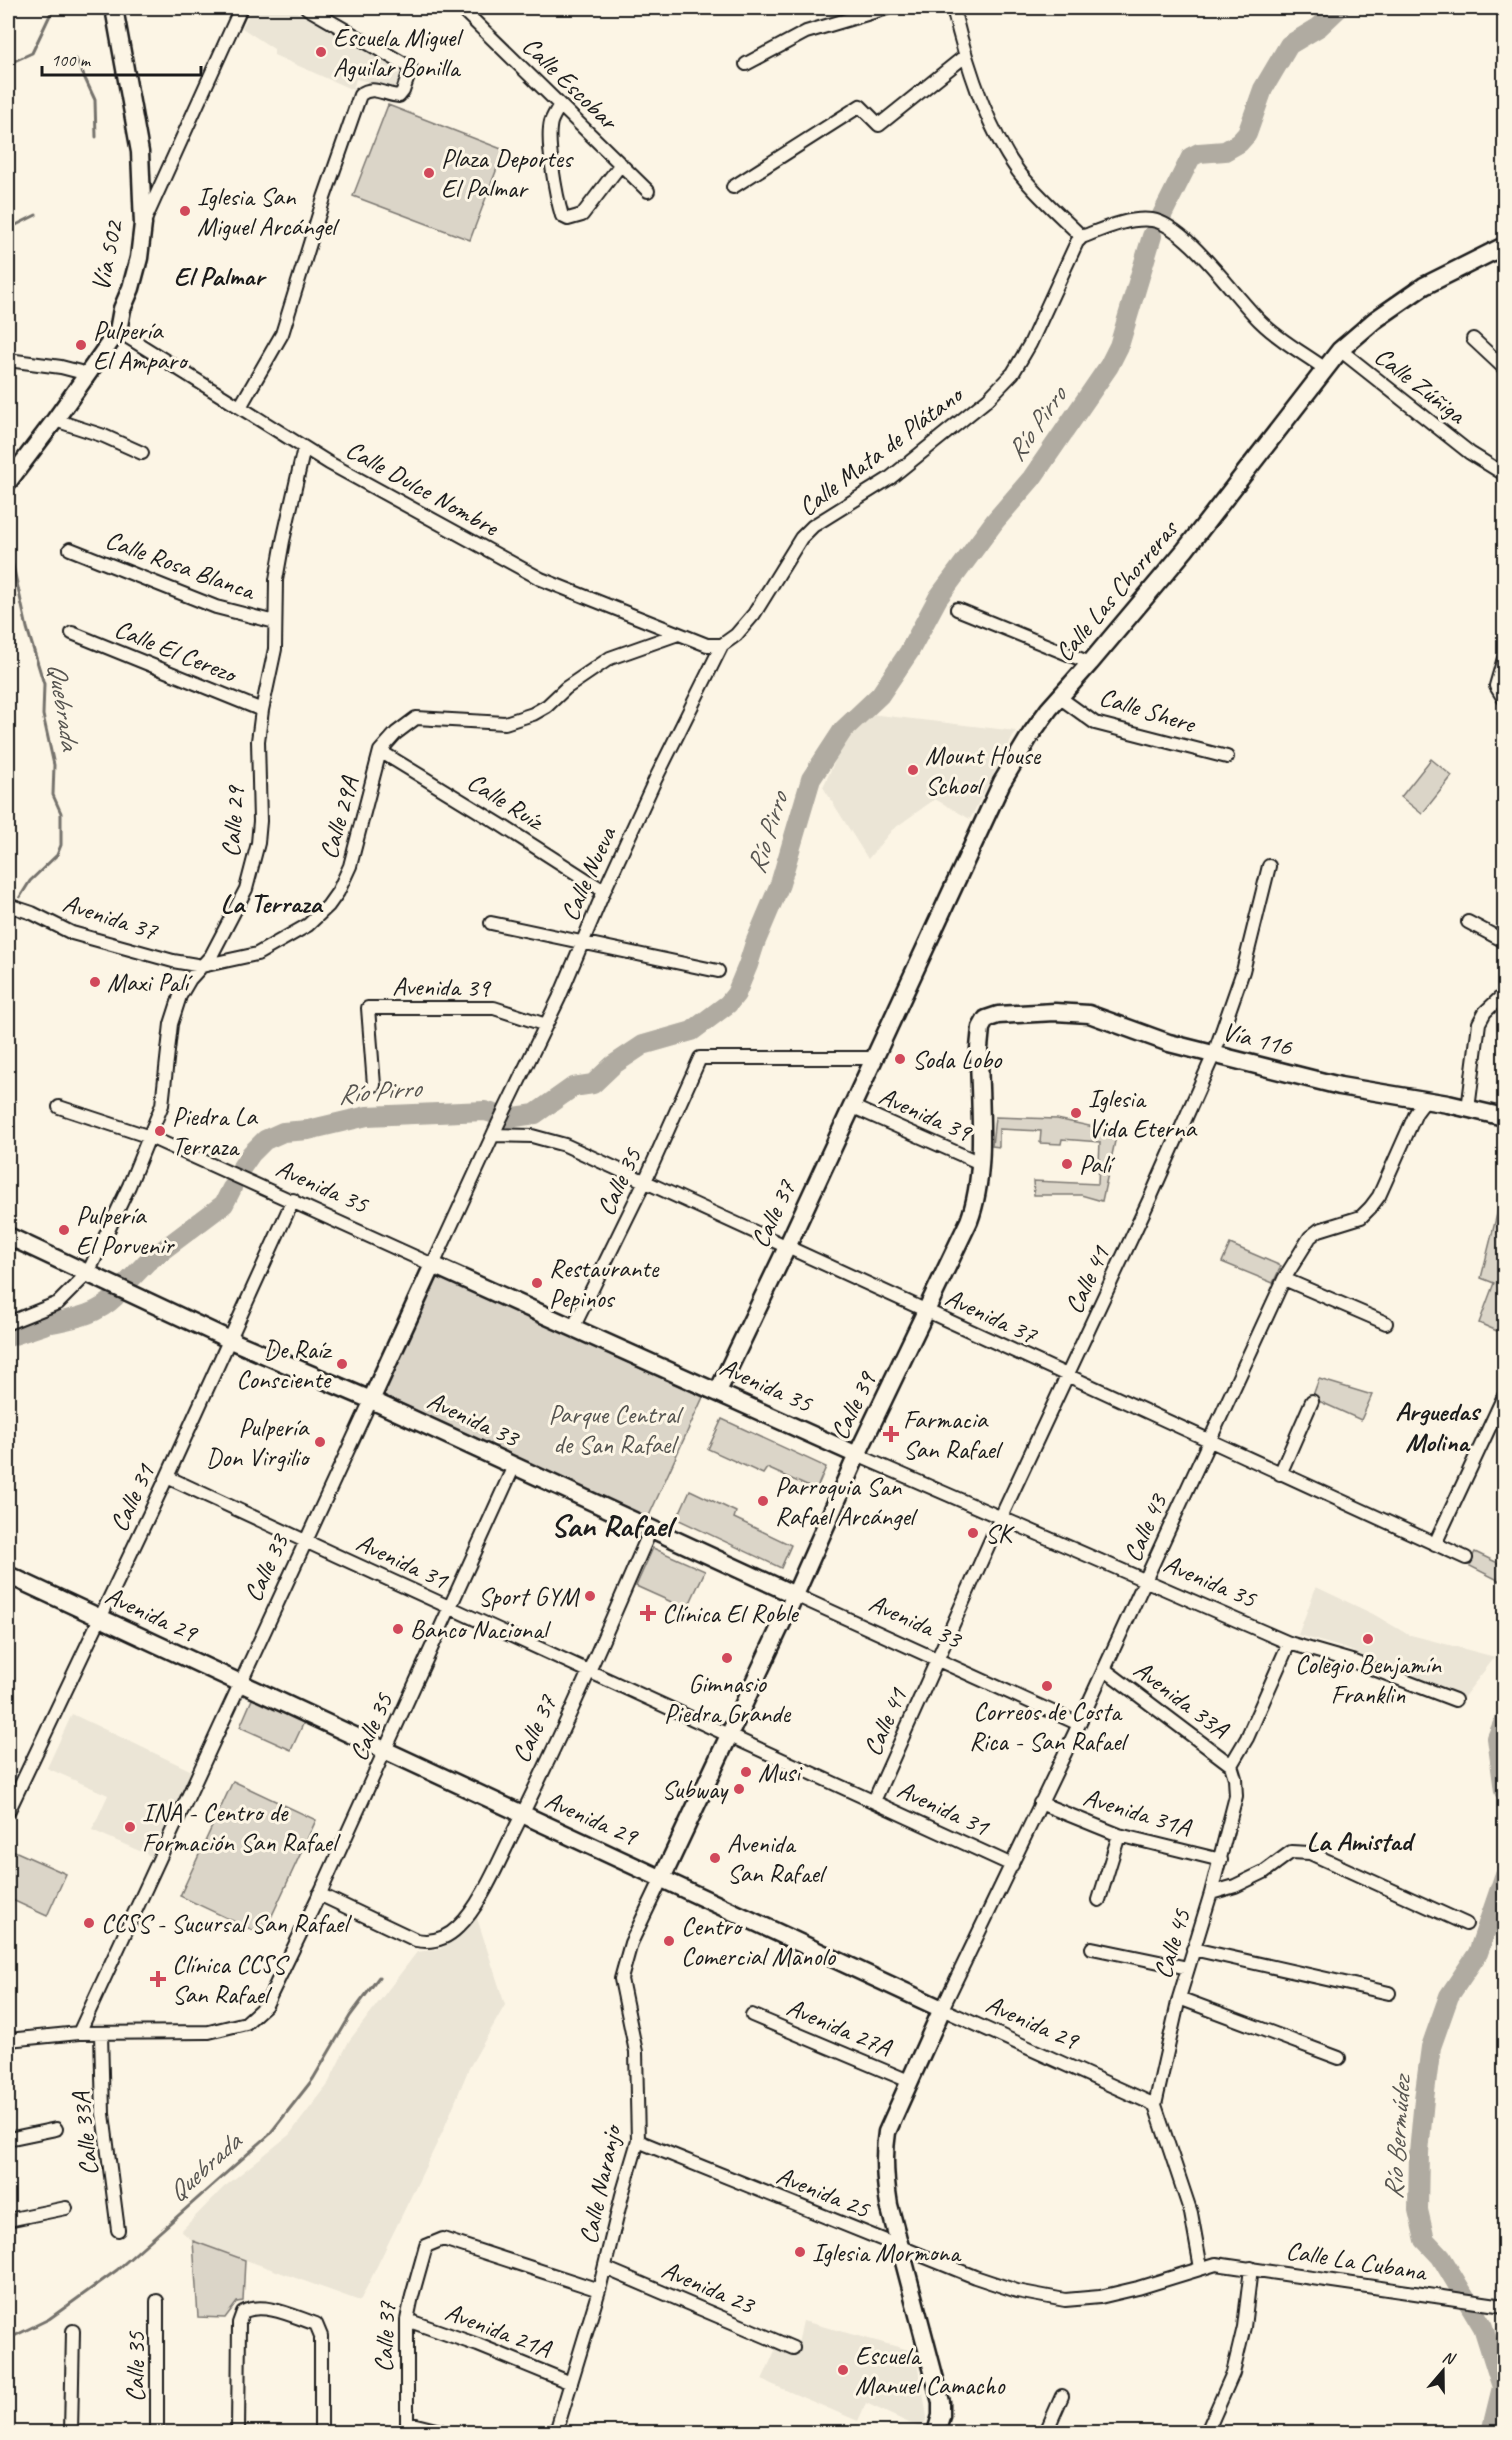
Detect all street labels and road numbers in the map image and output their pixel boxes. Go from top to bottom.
street label: Calle Escobar [515,29,627,138]
street label: Vía 502 [84,216,131,294]
street label: Calle Zúñiga [1368,339,1473,432]
street label: Calle Mata de Plátano [792,377,971,523]
street label: Calle Dulce Nombre [340,433,505,544]
street label: Calle Las Chorreras [1047,512,1186,668]
street label: Calle Rosa Blanca [101,523,261,608]
street label: Calle El Cerezo [110,612,243,691]
street label: Calle Shere [1095,680,1201,741]
street label: Calle Ruíz [461,765,551,838]
street label: Calle 29A [312,771,367,863]
street label: Calle 29 [214,783,252,858]
street label: Calle Nueva [553,821,624,926]
street label: Avenida 37 [59,886,163,948]
street label: Avenida 39 [392,970,492,1004]
street label: Vía 116 [1219,1014,1296,1064]
street label: Avenida 39 [874,1079,978,1150]
street label: Calle 35 [589,1142,649,1221]
street label: Avenida 35 [271,1151,374,1221]
street label: Calle 37 [743,1174,803,1253]
street label: Calle 41 [1057,1240,1117,1319]
street label: Avenida 37 [940,1281,1043,1352]
street label: Avenida 35 [715,1350,818,1420]
street label: Calle 39 [823,1365,884,1445]
street label: Avenida 33 [422,1384,526,1455]
street label: Calle 31 [102,1458,162,1537]
street label: Calle 43 [1116,1487,1175,1567]
street label: Avenida 31 [351,1526,454,1597]
street label: Calle 33 [236,1527,297,1607]
street label: Avenida 35 [1159,1547,1262,1616]
street label: Avenida 29 [100,1579,204,1650]
street label: Avenida 33 [864,1586,968,1657]
street label: Avenida 33A [1127,1653,1236,1746]
street label: Calle 41 [856,1682,915,1761]
street label: Calle 35 [342,1687,401,1766]
street label: Calle 37 [504,1689,564,1768]
street label: Avenida 31 [892,1773,995,1844]
street label: Avenida 31A [1079,1780,1196,1844]
street label: Avenida 29 [540,1783,644,1854]
street label: Calle 45 [1146,1904,1198,1983]
street label: Avenida 29 [981,1987,1085,2058]
street label: Avenida 27A [782,1990,898,2064]
street label: Calle 33A [64,2089,106,2177]
street label: Calle Naranjo [571,2120,629,2247]
street label: Avenida 25 [772,2159,875,2226]
street label: Calle La Cubana [1284,2234,1431,2289]
street label: Avenida 23 [657,2253,761,2322]
street label: Avenida 21A [441,2295,557,2366]
street label: Calle 37 [367,2300,403,2373]
street label: Calle 35 [119,2330,152,2402]

